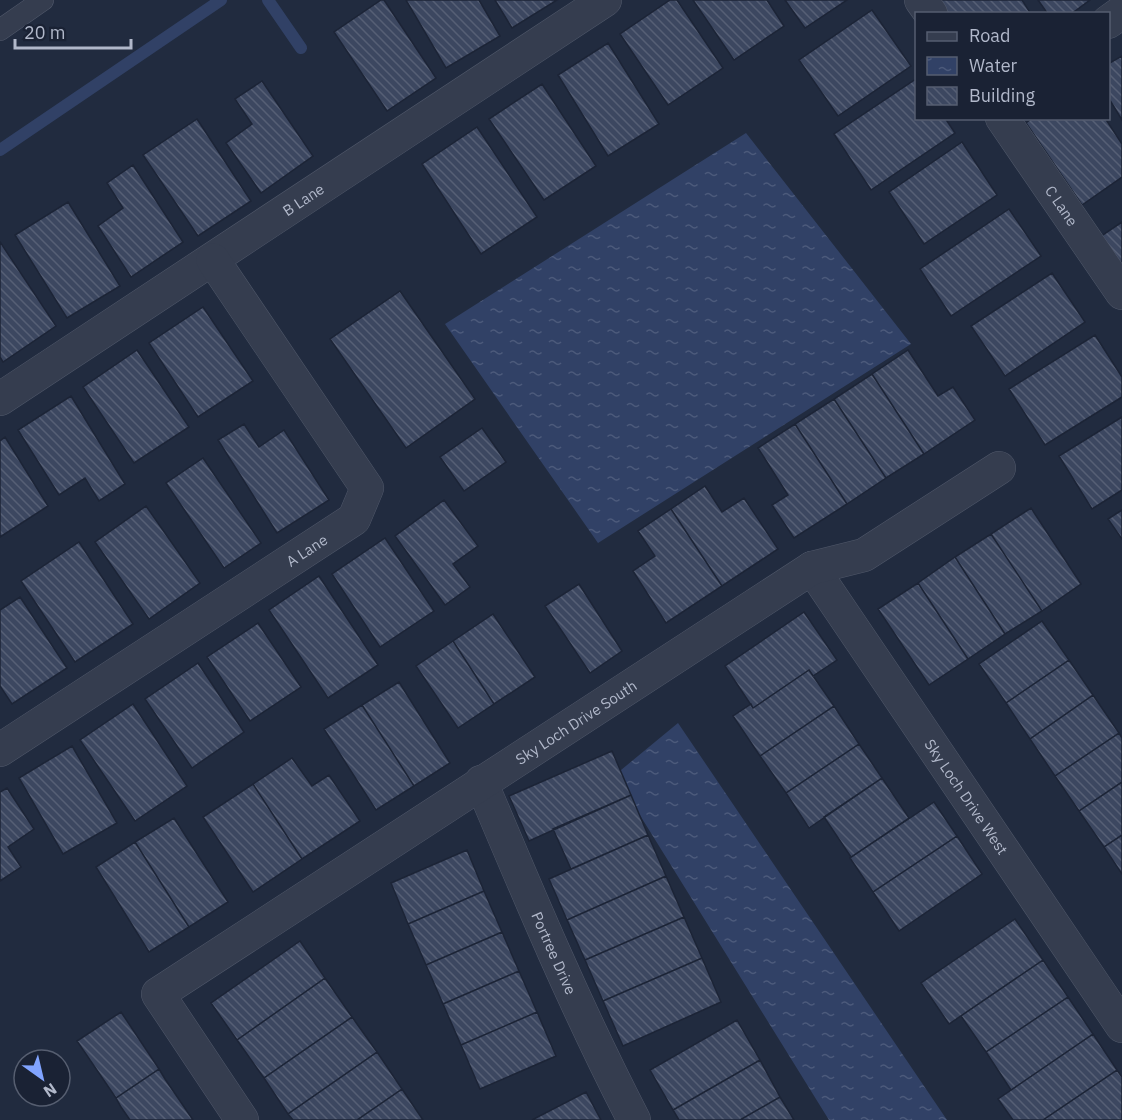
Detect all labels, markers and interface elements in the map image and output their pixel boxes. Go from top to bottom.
scale bar [15,12,130,50]
legend [915,12,1110,120]
text: 20 m [24,21,66,44]
text: Road [969,24,1010,47]
text: Water [969,54,1018,77]
text: Building [969,84,1036,107]
street label: B Lane [279,179,327,220]
street label: C Lane [1041,181,1083,229]
street label: A Lane [282,530,331,570]
street label: Sky Loch Drive South [512,675,640,768]
street label: Sky Loch Drive West [921,735,1013,858]
street label: Portree Drive [528,909,581,997]
north arrow [12,1048,72,1108]
text: N [40,1079,61,1102]

